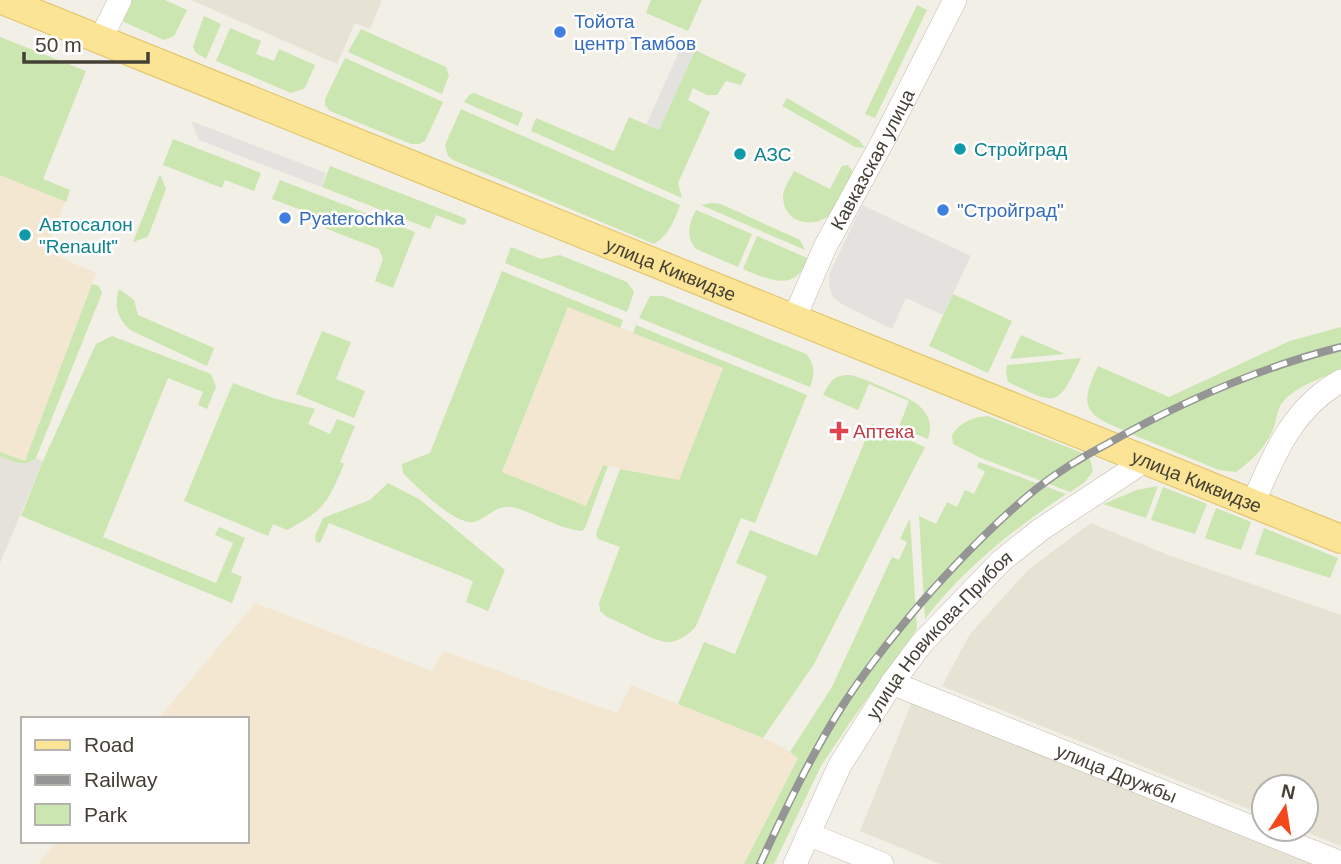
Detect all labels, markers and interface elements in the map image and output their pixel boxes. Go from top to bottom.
place label: Тойота центр Тамбов [574,11,696,54]
scale bar [24,21,149,65]
marker: Тойота центр Тамбов [552,24,568,40]
text: 50 m [35,33,82,56]
street label: Кавказская улица [827,85,919,233]
place label: Стройград [974,139,1067,160]
marker: Стройград [952,141,968,157]
place label: АЗС [754,144,791,165]
marker: АЗС [732,146,748,162]
place label: "Стройград" [957,200,1064,221]
marker: "Стройград" [935,202,951,218]
place label: Pyaterochka [299,208,405,229]
marker: Pyaterochka [277,210,293,226]
place label: Автосалон "Renault" [39,214,133,257]
marker: Автосалон "Renault" [17,227,33,243]
street label: улица Киквидзе [603,234,739,305]
place label: Аптека [853,421,915,442]
marker: Аптека [831,423,847,439]
street label: улица Киквидзе [1128,446,1265,517]
street label: улица Новикова-Прибоя [862,546,1016,723]
legend [21,717,248,843]
text: Road [84,733,134,756]
street label: улица Дружбы [1053,740,1180,807]
text: Railway [84,768,158,791]
north arrow [1250,773,1320,843]
text: N [1280,780,1297,804]
text: Park [84,803,128,826]

